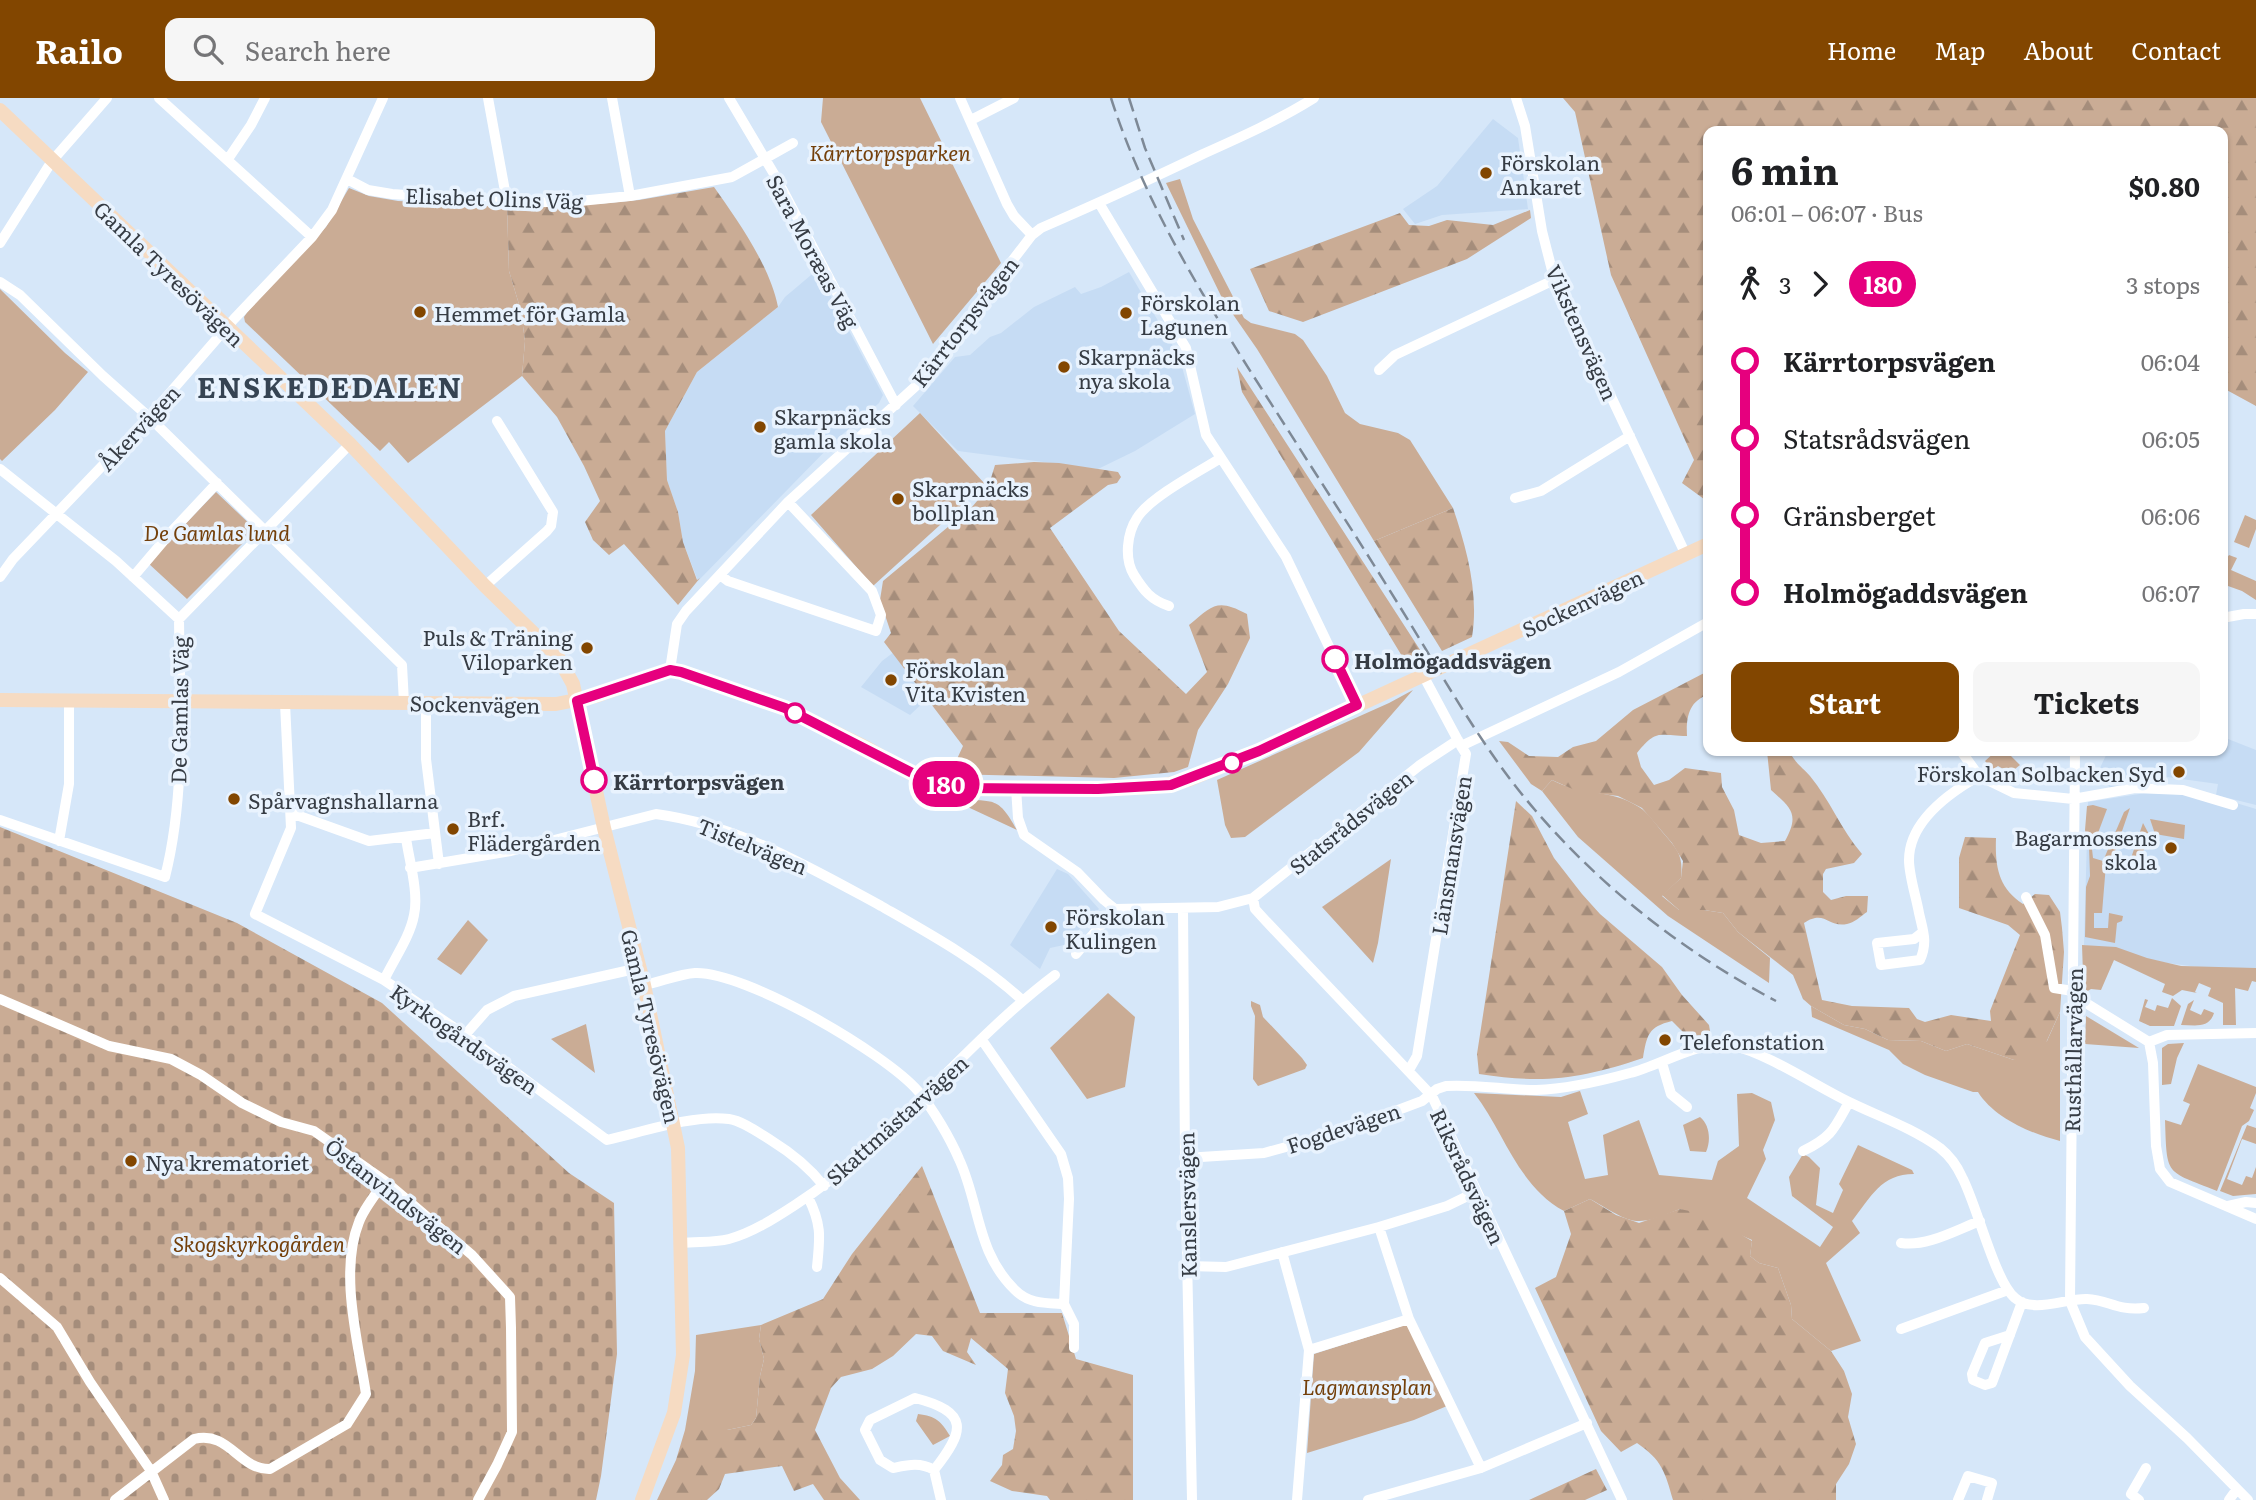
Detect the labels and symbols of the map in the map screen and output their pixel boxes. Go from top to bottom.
park label: Kärrtorpsparken [809,136,971,167]
place label: Förskolan Ankaret [1500,146,1600,201]
marker: Förskolan Ankaret [1478,165,1494,181]
street label: Sara Moræas Väg [760,168,868,334]
street label: Elisabet Olins Väg [404,178,584,216]
street label: Gamla Tyresövägen [88,193,252,353]
street label: Kärrtorpsvägen [903,249,1025,393]
street label: Vikstensvägen [1539,259,1627,405]
place label: Förskolan Lagunen [1140,286,1240,341]
place label: Hemmet för Gamla [434,297,626,328]
marker: Hemmet för Gamla [412,304,428,320]
marker: Förskolan Lagunen [1118,305,1134,321]
place label: Skarpnäcks nya skola [1078,340,1195,395]
marker: Skarpnäcks nya skola [1056,359,1072,375]
district label: ENSKEDEDALEN [197,365,463,407]
street label: Åkervägen [90,377,186,477]
place label: Skarpnäcks gamla skola [774,400,893,455]
marker: Skarpnäcks gamla skola [752,419,768,435]
place label: Skarpnäcks bollplan [912,472,1029,527]
marker: Skarpnäcks bollplan [890,491,906,507]
park label: De Gamlas lund [144,516,290,547]
street label: Sockenvägen [1516,560,1648,644]
place label: Puls & Träning Viloparken [423,621,573,676]
street label: De Gamlas Väg [161,636,195,784]
marker: Puls & Träning Viloparken [579,640,595,656]
place label: Holmögaddsvägen [1354,644,1552,675]
marker: Holmögaddsvägen [1322,646,1348,672]
place label: Förskolan Vita Kvisten [905,653,1026,708]
marker: Förskolan Vita Kvisten [883,672,899,688]
street label: Sockenvägen [409,686,541,720]
unlabelled marker [785,703,805,723]
unlabelled marker [1222,753,1242,773]
place label: Förskolan Solbacken Syd [1917,757,2165,788]
line badge: 180 [906,761,986,807]
street label: Statsrådsvägen [1281,761,1419,881]
marker: Förskolan Solbacken Syd [2171,764,2187,780]
place label: Kärrtorpsvägen [613,765,785,796]
marker: Kärrtorpsvägen [581,767,607,793]
street label: Länsmansvägen [1422,773,1478,937]
place label: Spårvagnshallarna [248,784,439,815]
marker: Spårvagnshallarna [226,791,242,807]
place label: Brf. Flädergården [467,802,601,857]
street label: Tistelvägen [693,809,813,881]
marker: Brf. Flädergården [445,821,461,837]
place label: Bagarmossens skola [2014,821,2158,876]
marker: Bagarmossens skola [2163,840,2179,856]
place label: Förskolan Kulingen [1065,900,1165,955]
marker: Förskolan Kulingen [1043,919,1059,935]
street label: Gamla Tyresövägen [615,926,689,1126]
street label: Rusthållarvägen [2055,967,2089,1133]
street label: Kyrkogårdsvägen [385,975,545,1101]
place label: Telefonstation [1679,1025,1825,1056]
marker: Telefonstation [1657,1032,1673,1048]
street label: Skattmästarvägen [818,1047,974,1191]
street label: Fogdevägen [1282,1094,1404,1160]
street label: Riksrådsvägen [1424,1103,1514,1249]
street label: Östanvindsvägen [320,1130,475,1260]
street label: Kanslersvägen [1169,1132,1203,1278]
place label: Nya krematoriet [145,1146,310,1177]
marker: Nya krematoriet [123,1153,139,1169]
park label: Skogskyrkogården [173,1227,346,1258]
park label: Lagmansplan [1302,1370,1432,1401]

